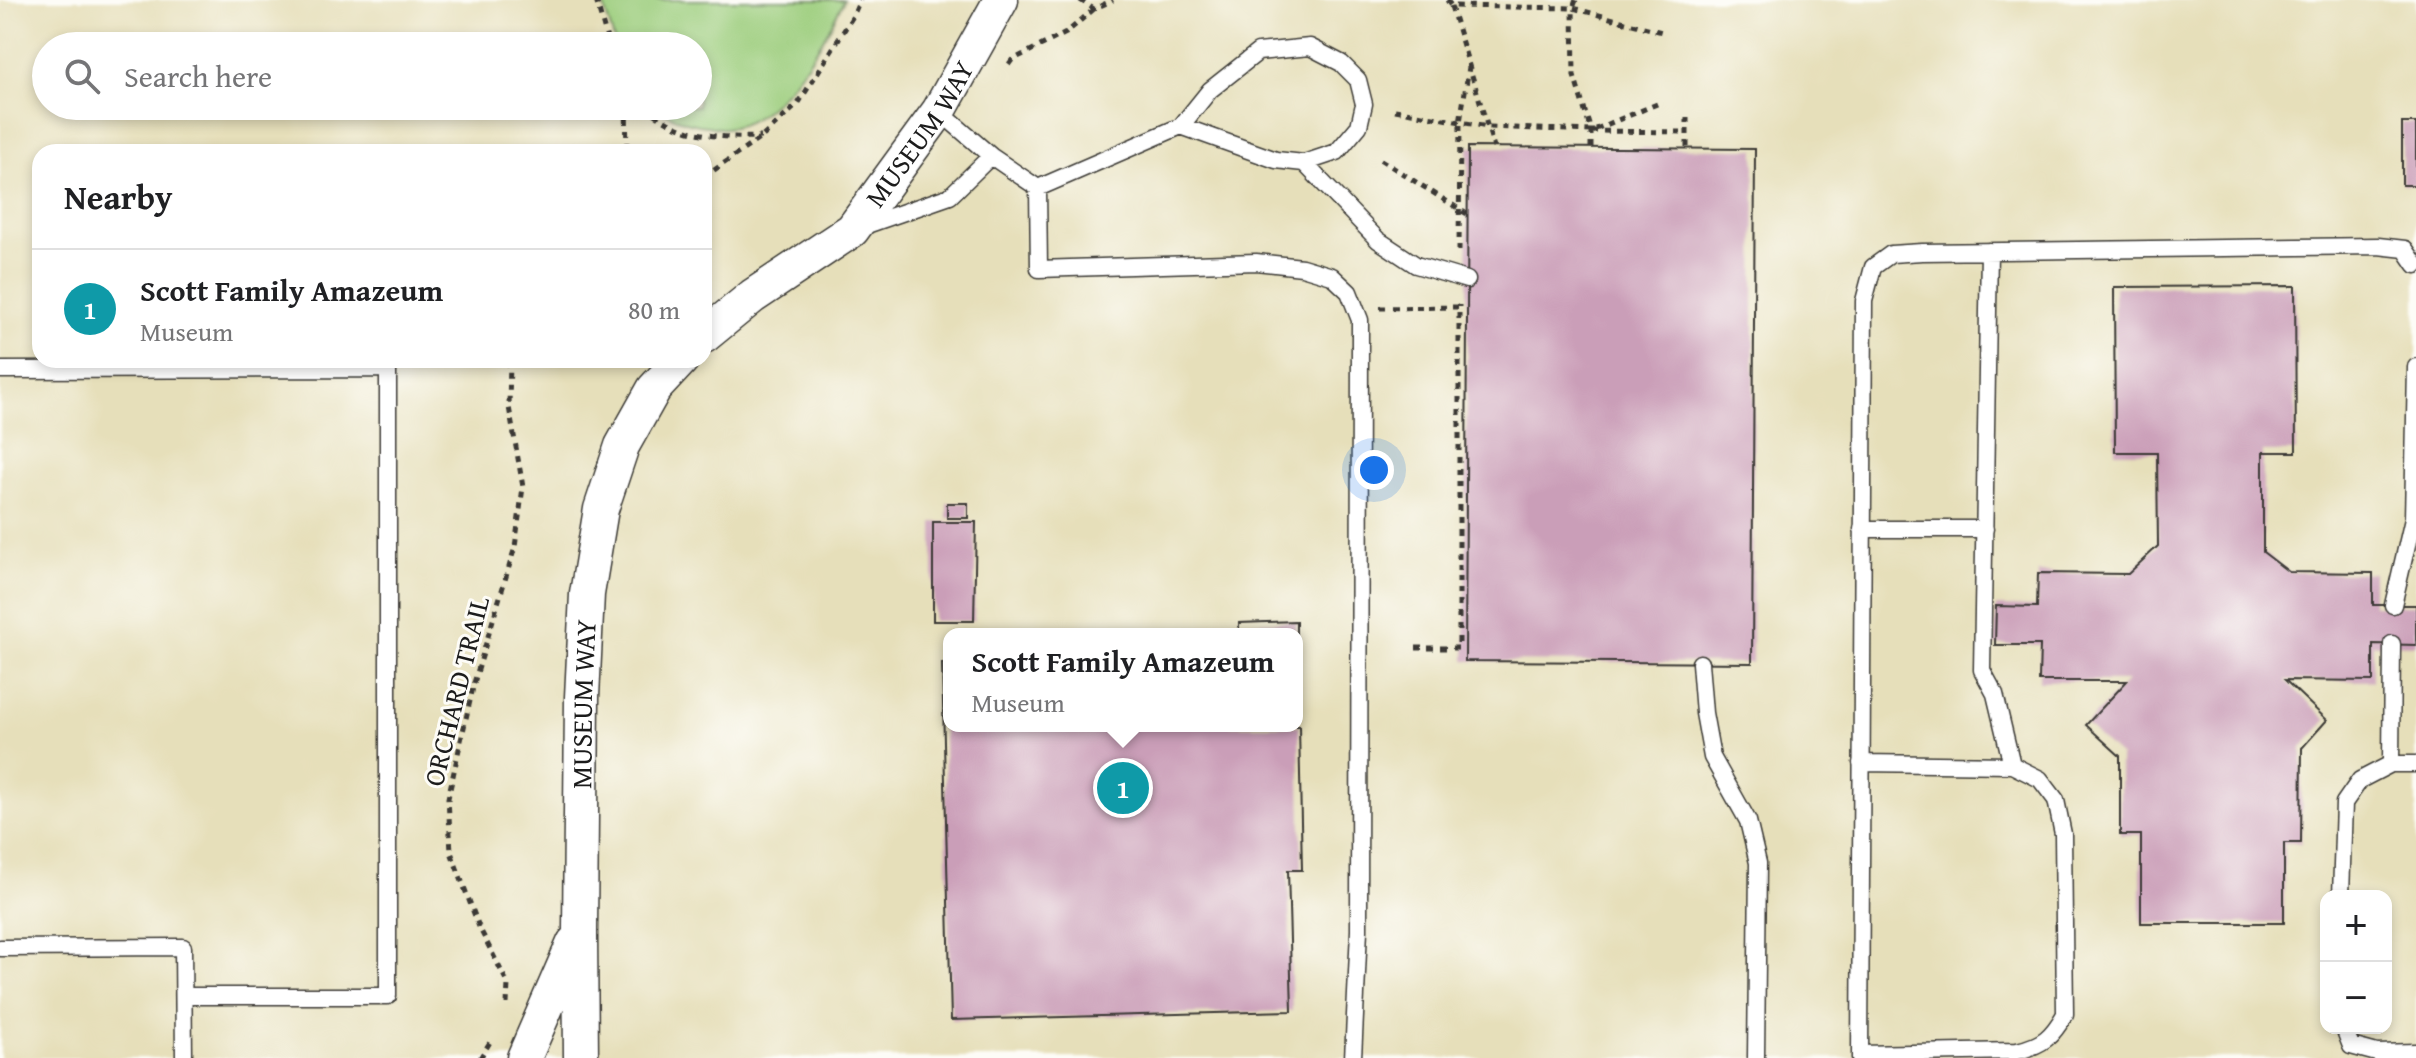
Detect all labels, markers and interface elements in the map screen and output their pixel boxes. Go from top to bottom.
search box [32,32,712,120]
street label: MUSEUM WAY [854,52,983,215]
icon: search [60,54,104,98]
text: Search here [124,54,272,98]
text: Nearby [64,172,173,221]
text: Scott Family Amazeum [140,268,443,312]
text: 1 [83,290,97,329]
text: 80 m [628,290,680,329]
text: Museum [140,312,233,351]
your location [1354,450,1394,490]
street label: ORCHARD TRAIL [412,591,499,790]
street label: MUSEUM WAY [560,618,606,789]
popup [943,628,1303,732]
text: Scott Family Amazeum [971,639,1275,683]
text: Museum [971,683,1065,722]
pin: 1 [1097,758,1149,818]
map controls [2320,890,2392,1034]
button: + [2320,890,2392,962]
button: − [2320,962,2392,1034]

